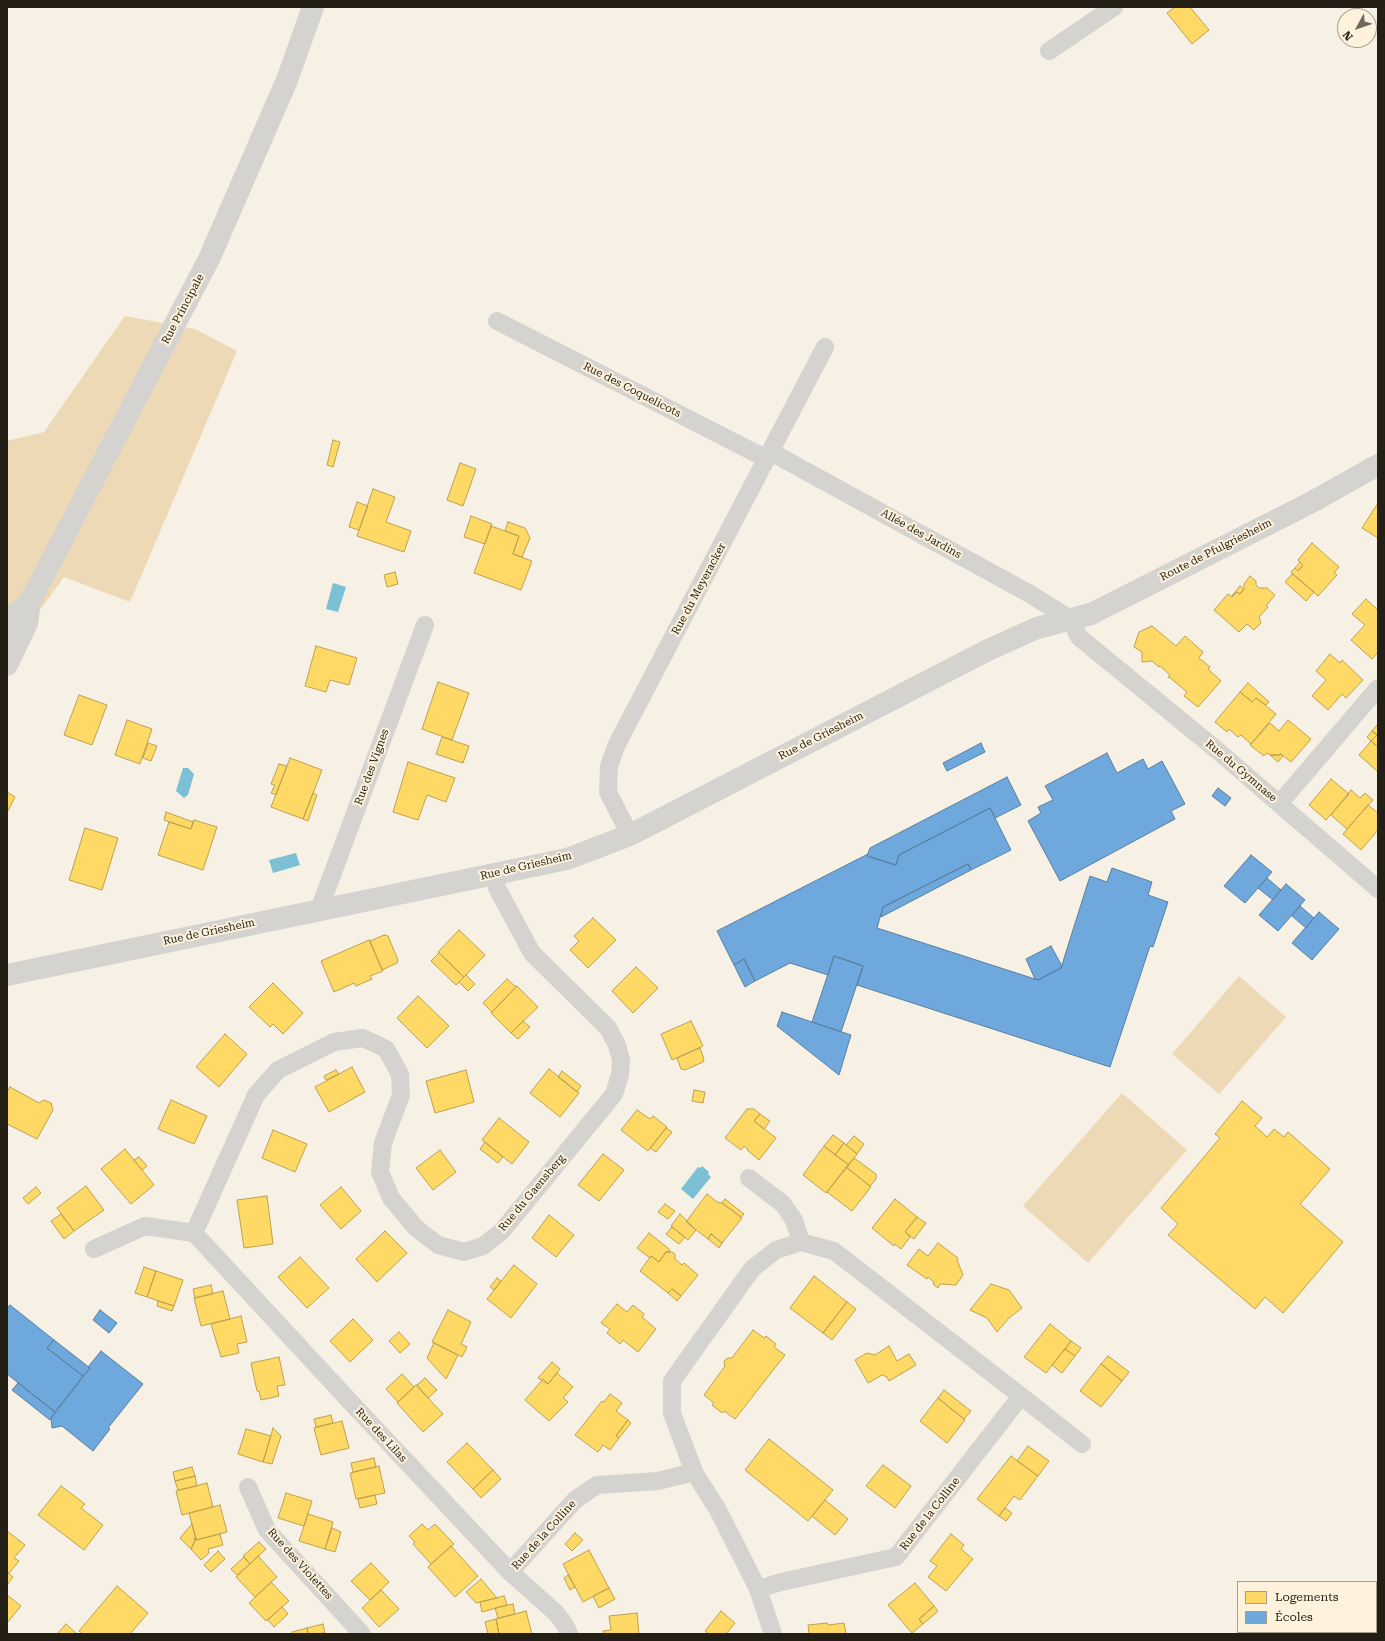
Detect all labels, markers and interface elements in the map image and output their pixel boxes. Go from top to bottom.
north arrow [1337,8,1377,48]
text: N [1340,28,1356,43]
street label: Rue Principale [159,272,207,346]
street label: Rue des Coquelicots [581,360,683,420]
street label: Allée des Jardins [879,506,963,562]
street label: Route de Pfulgriesheim [1158,516,1274,584]
street label: Rue du Meyeracker [669,541,729,637]
street label: Rue de Griesheim [776,709,866,763]
street label: Rue des Vignes [352,727,392,807]
street label: Rue du Gymnase [1203,737,1279,805]
street label: Rue de Griesheim [479,849,573,883]
street label: Rue de Griesheim [162,916,256,948]
street label: Rue du Gaensberg [496,1152,568,1234]
street label: Rue des Lilas [353,1405,409,1465]
street label: Rue de la Colline [897,1475,963,1553]
street label: Rue de la Colline [509,1497,579,1573]
street label: Rue des Violettes [265,1526,335,1602]
legend [1237,1581,1377,1633]
text: Logements [1275,1590,1338,1604]
text: Écoles [1275,1610,1313,1624]

